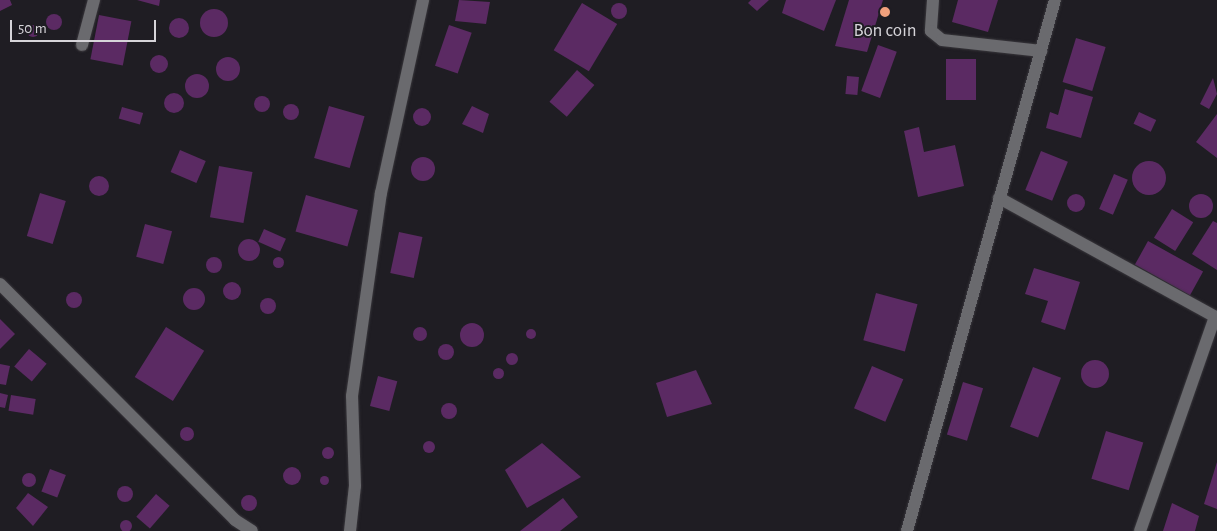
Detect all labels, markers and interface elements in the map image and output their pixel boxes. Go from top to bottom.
marker: Bon coin [879,6,891,18]
scale bar [12,10,159,42]
place label: Bon coin [853,20,917,42]
text: 50 m [18,21,47,36]

